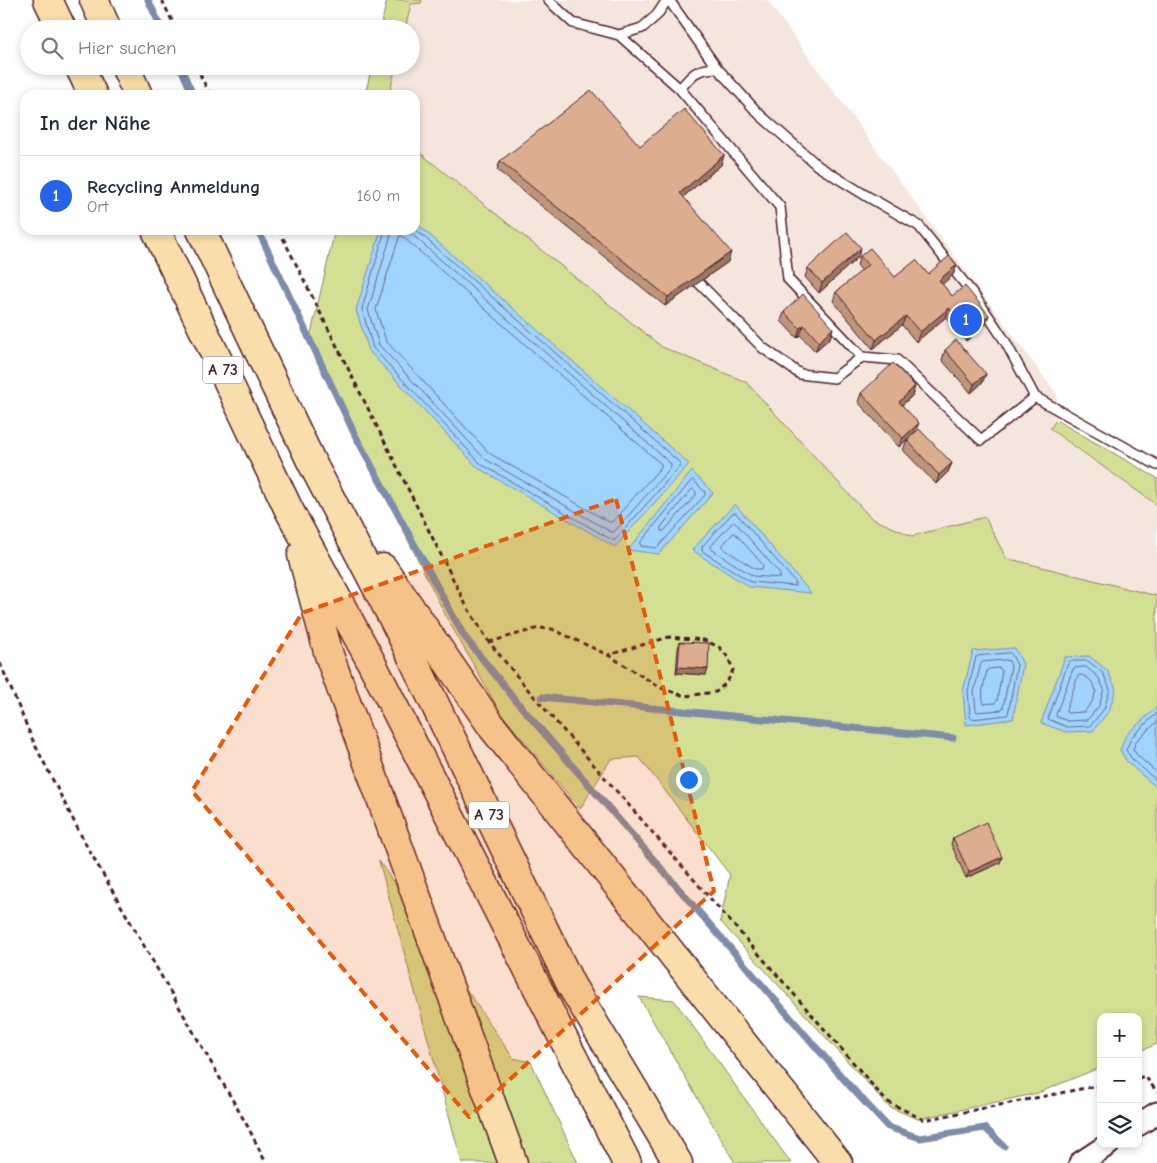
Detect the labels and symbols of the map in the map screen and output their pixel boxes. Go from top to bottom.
pin: 1 [950,301,982,339]
road number: A 73 [203,356,243,384]
your location [676,767,702,793]
road number: A 73 [469,802,509,828]

